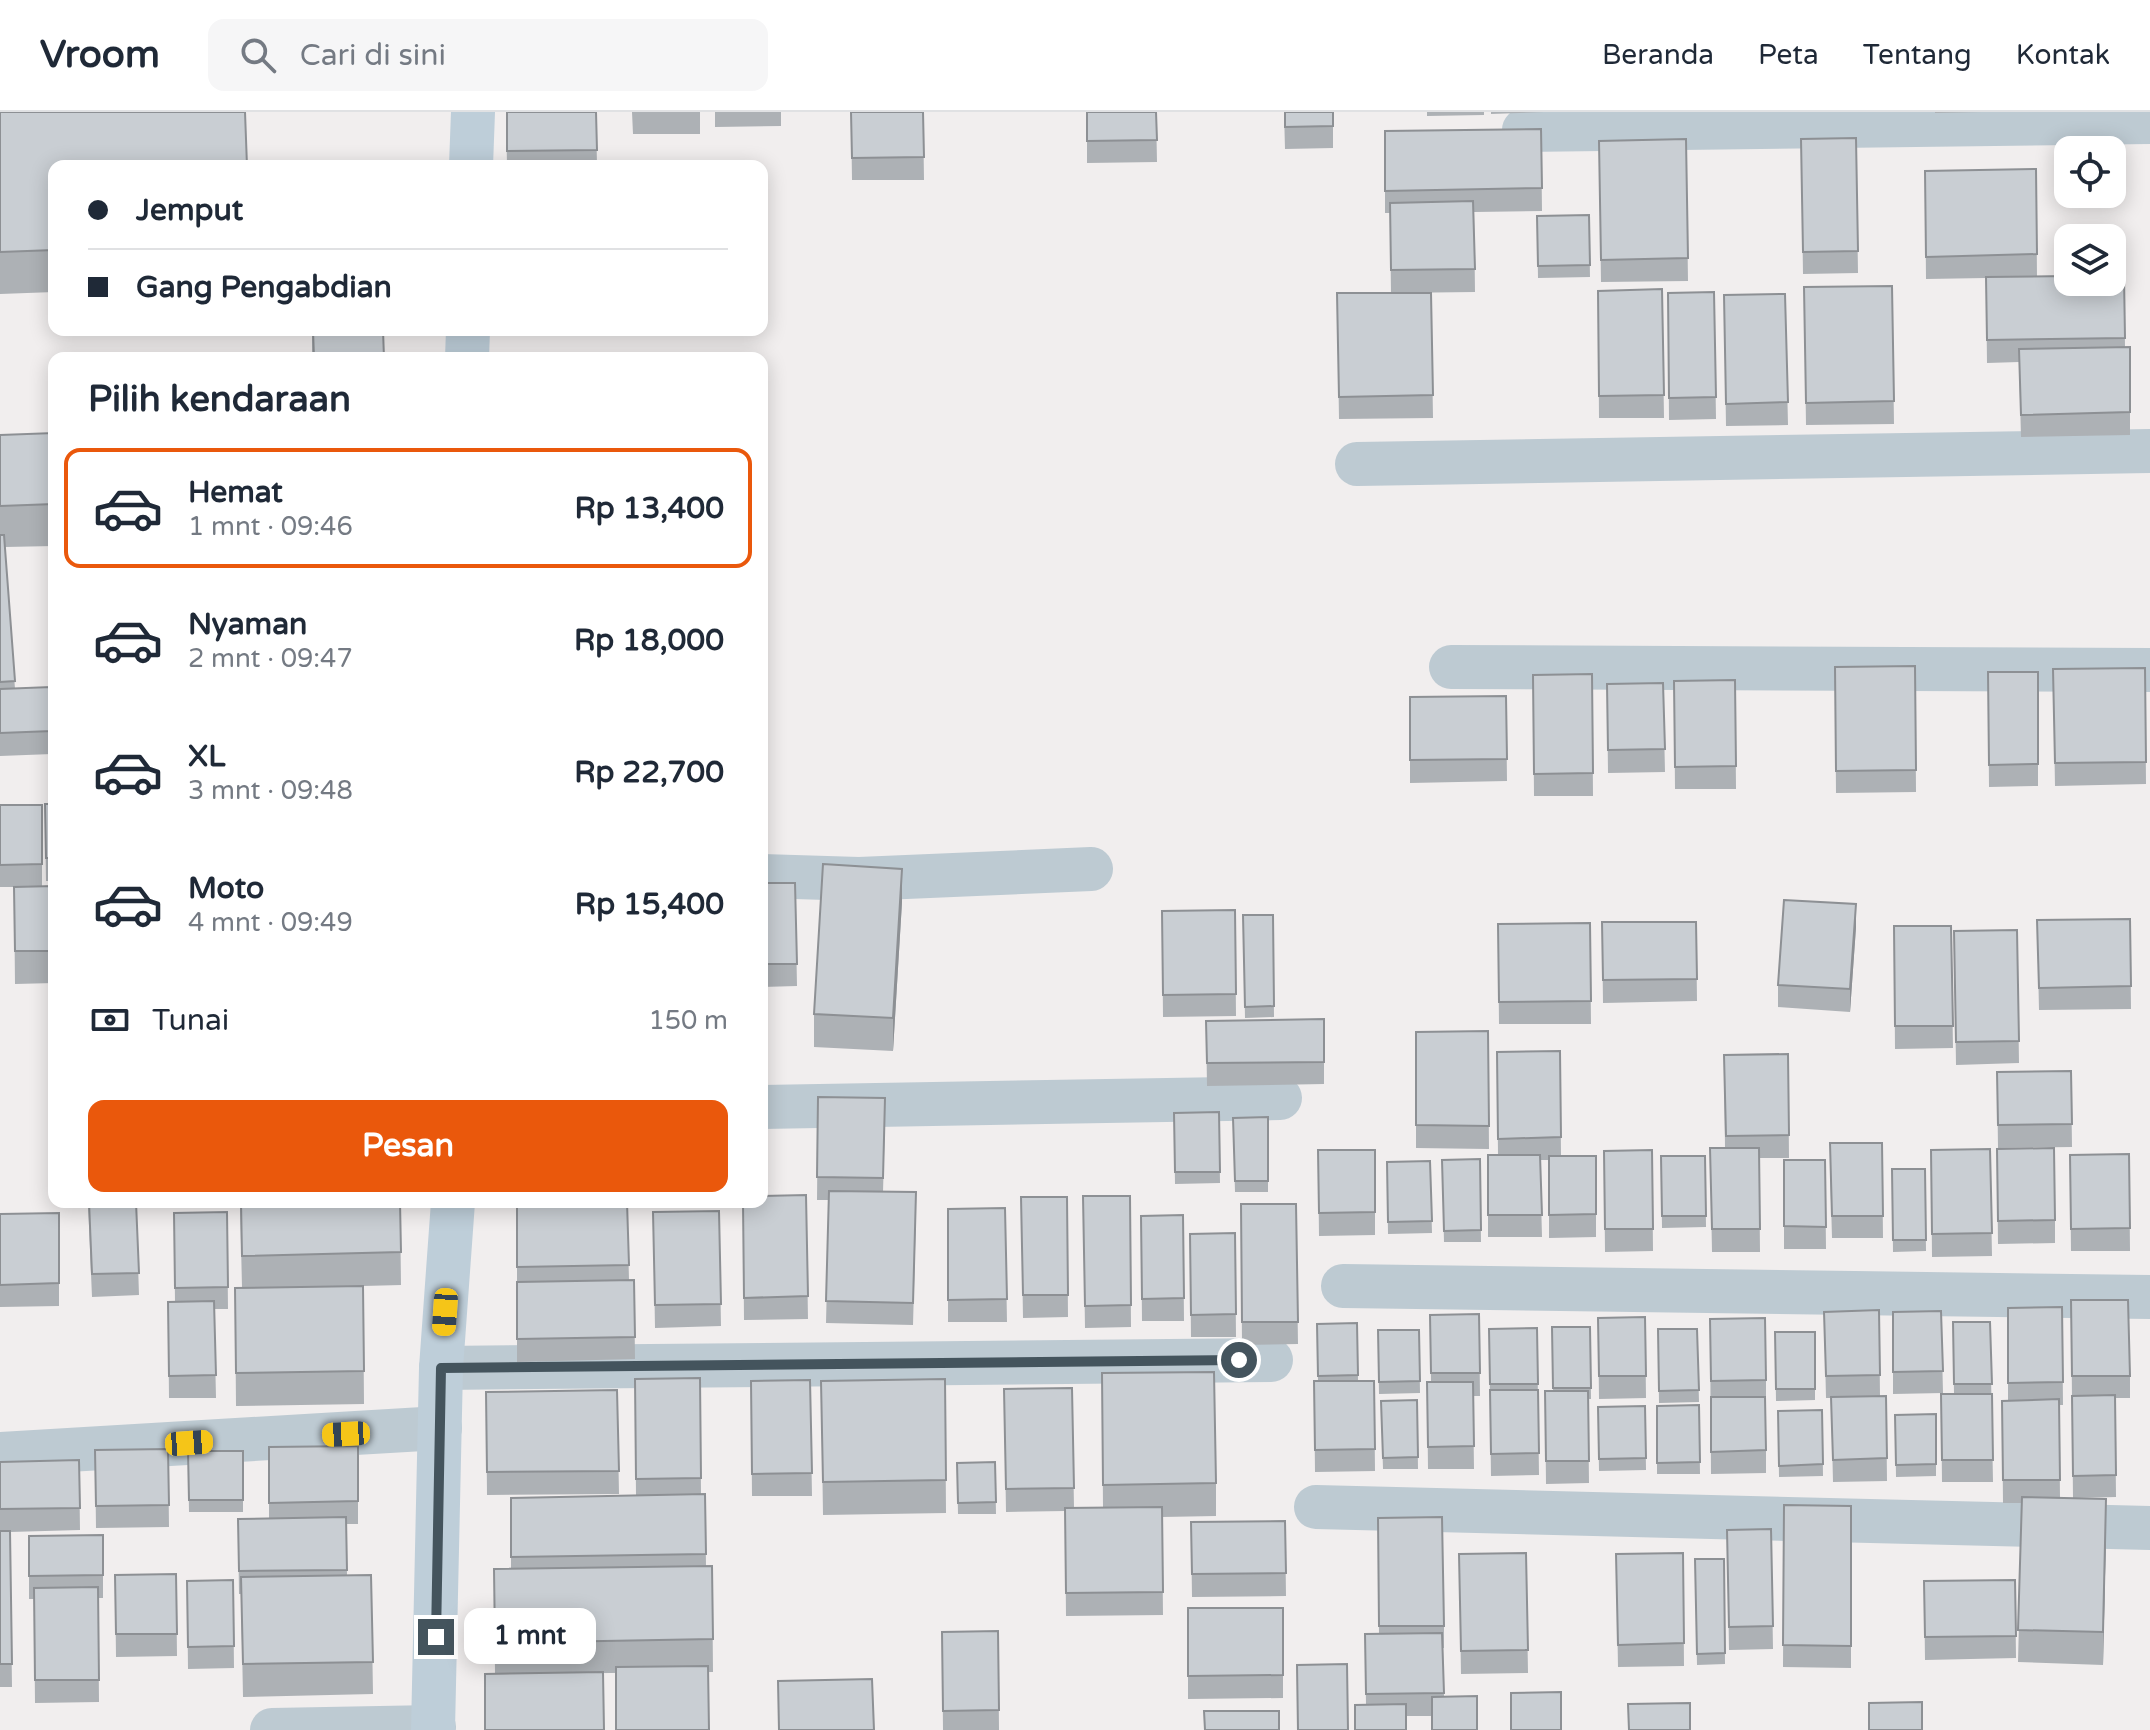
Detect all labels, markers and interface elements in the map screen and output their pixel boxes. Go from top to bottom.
search box [208,19,768,91]
text: Vroom [40,32,160,78]
icon: search [236,33,280,77]
text: Cari di sini [300,37,446,74]
text: Beranda [1602,38,1714,72]
text: Peta [1758,38,1819,72]
text: Tentang [1863,38,1972,72]
text: Kontak [2016,38,2110,72]
map controls [2054,136,2126,296]
button: locate [2054,136,2126,208]
text: Jemput [136,192,243,229]
button: layers [2054,224,2126,296]
text: Gang Pengabdian [136,269,392,306]
text: Pilih kendaraan [88,378,351,421]
icon: car [92,472,164,544]
text: Hemat [188,474,283,511]
text: Rp 13,400 [575,490,724,527]
text: 1 mnt · 09:46 [188,511,353,542]
icon: car [92,604,164,676]
text: Nyaman [188,606,307,643]
text: Rp 18,000 [574,622,724,659]
text: 2 mnt · 09:47 [188,643,353,674]
icon: car [92,736,164,808]
text: XL [188,738,225,775]
text: Rp 22,700 [574,754,724,791]
text: 3 mnt · 09:48 [188,775,353,806]
icon: car [92,868,164,940]
text: Moto [188,870,264,907]
text: Rp 15,400 [575,886,724,923]
text: 4 mnt · 09:49 [188,907,353,938]
icon: cash [88,998,132,1042]
text: Tunai [152,1002,229,1039]
text: 150 m [648,1005,728,1036]
button: Pesan [88,1100,728,1192]
car [431,1287,459,1337]
route start [1221,1342,1257,1378]
car [321,1421,371,1447]
car [164,1429,214,1457]
callout: 1 mnt [464,1609,596,1665]
route end [418,1619,454,1655]
text: 1 mnt [494,1620,566,1651]

